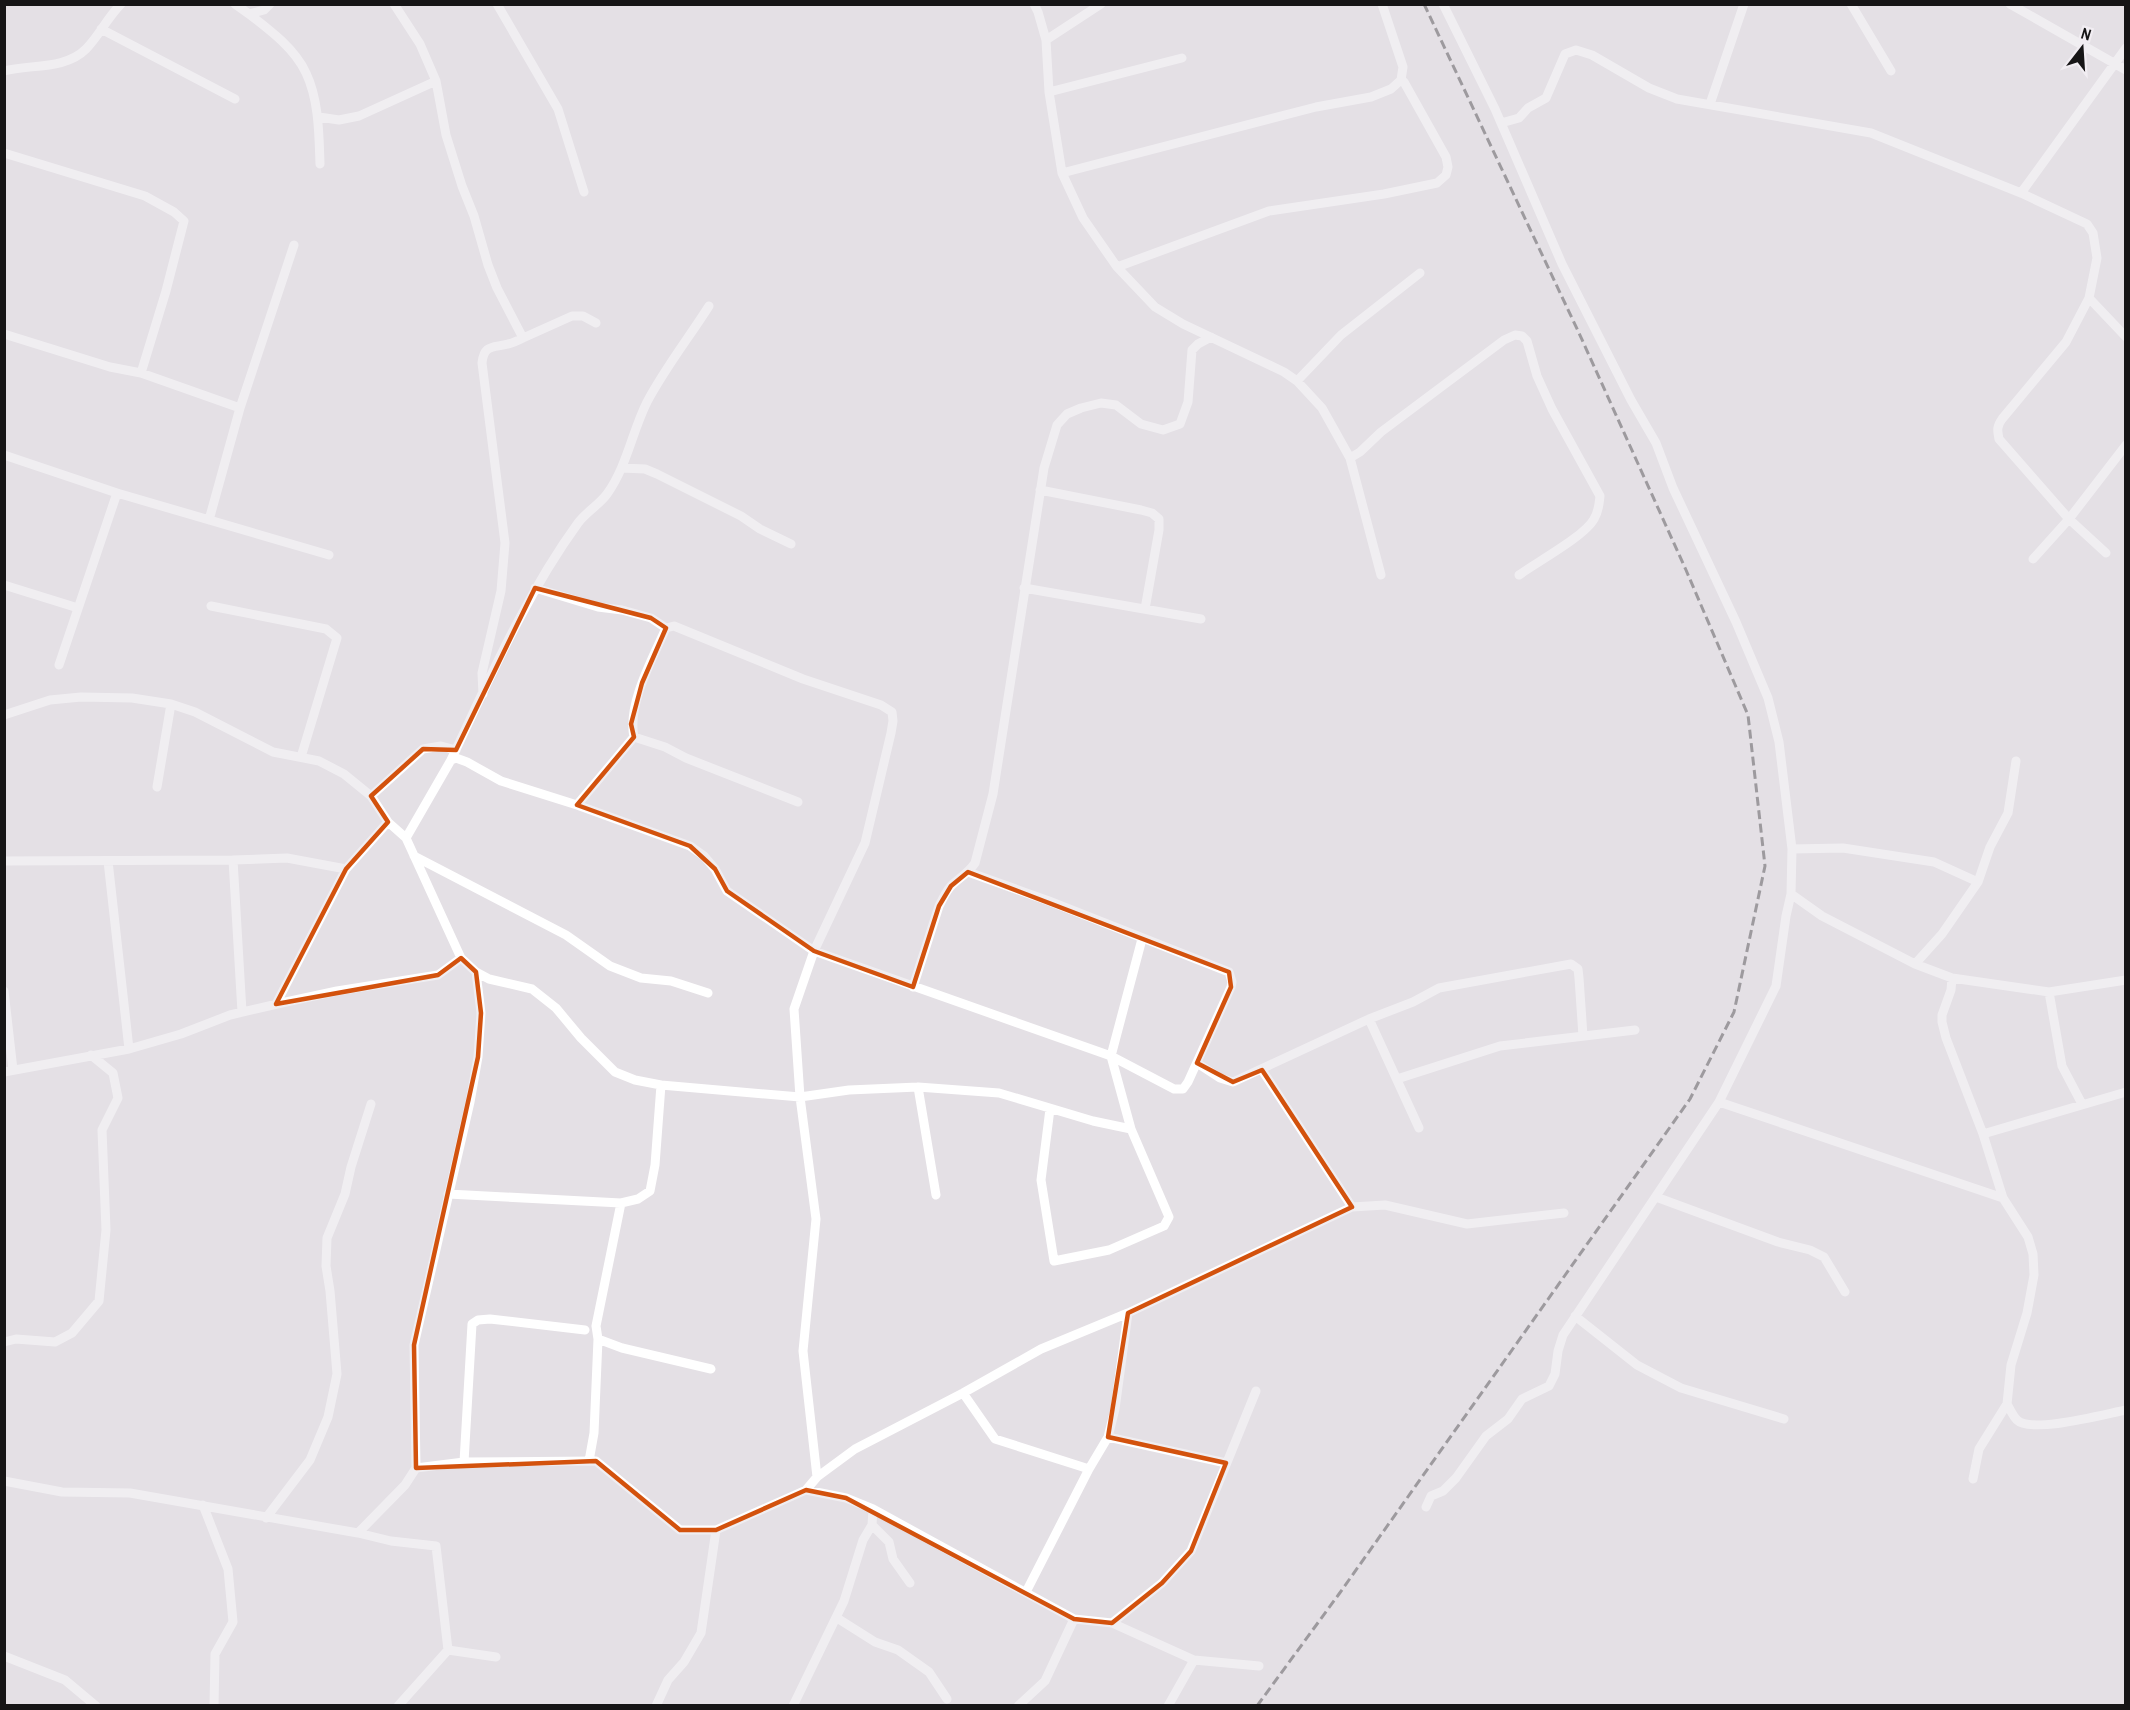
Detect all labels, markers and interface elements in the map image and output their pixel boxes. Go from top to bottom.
north arrow [2052,18,2112,78]
text: N [2079,22,2094,46]

